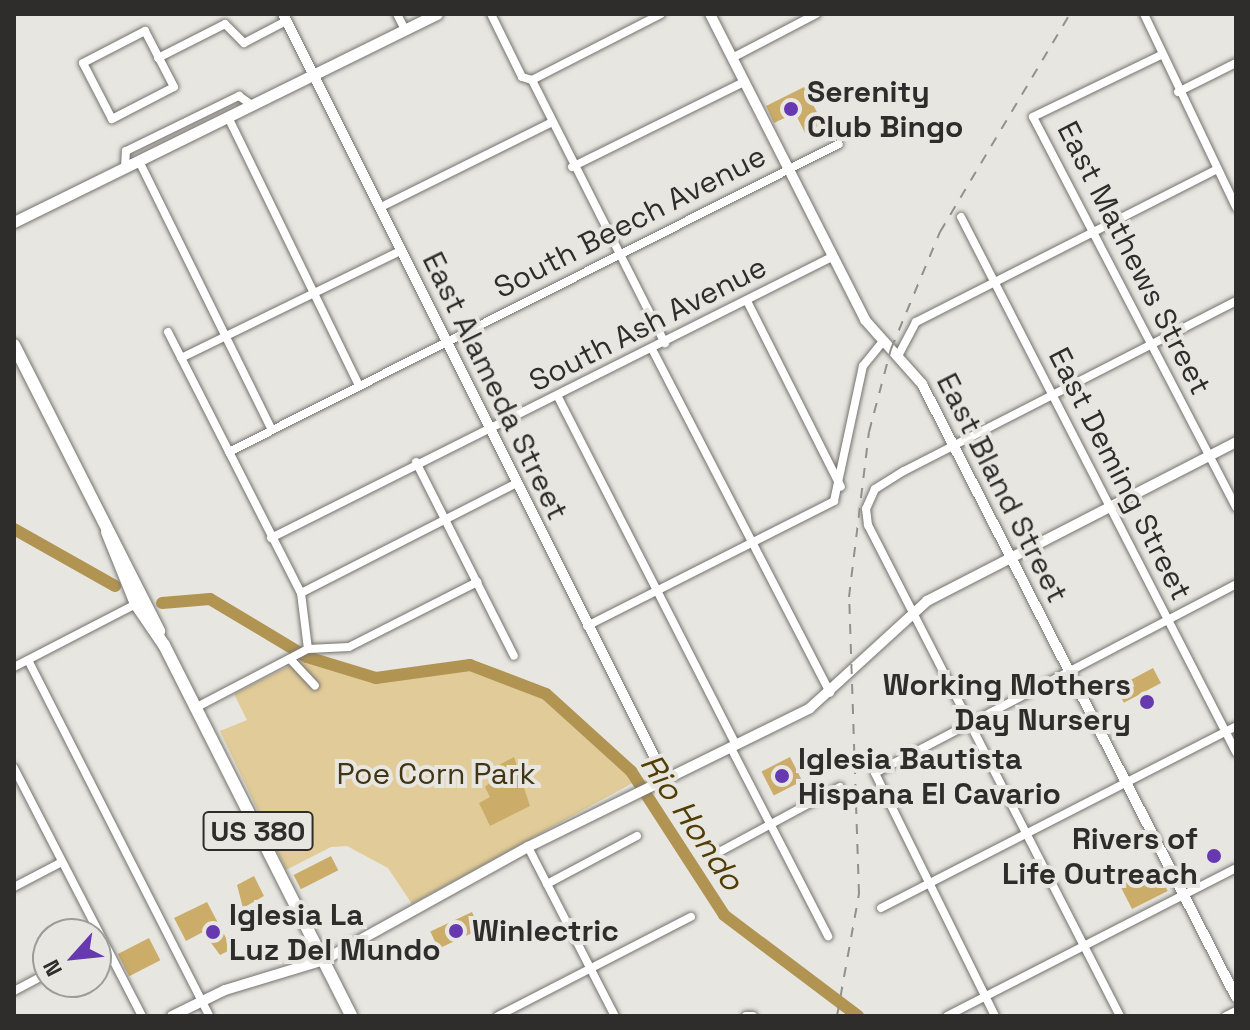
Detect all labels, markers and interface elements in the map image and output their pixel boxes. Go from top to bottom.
place label: Serenity Club Bingo [807,74,963,144]
marker: Serenity Club Bingo [782,100,800,118]
street label: East Mathews Street [1049,115,1219,401]
street label: South Beech Avenue [488,138,772,306]
street label: East Alameda Street [414,246,576,526]
street label: South Ash Avenue [523,248,773,400]
street label: East Deming Street [1041,342,1199,606]
street label: East Bland Street [929,367,1075,609]
place label: Working Mothers Day Nursery [883,667,1131,738]
marker: Working Mothers Day Nursery [1138,693,1156,711]
place label: Iglesia Bautista Hispana El Cavario [798,741,1061,812]
water label: Rio Hondo [632,746,752,898]
park label: Poe Corn Park [336,756,536,792]
marker: Iglesia Bautista Hispana El Cavario [773,767,791,785]
road number: US 380 [202,807,314,855]
place label: Rivers of Life Outreach [1002,821,1198,892]
marker: Rivers of Life Outreach [1205,847,1223,865]
place label: Iglesia La Luz Del Mundo [229,897,441,968]
place label: Winlectric [472,913,619,949]
north arrow [32,918,112,998]
marker: Winlectric [447,922,465,940]
marker: Iglesia La Luz Del Mundo [204,923,222,941]
text: N [37,955,68,981]

